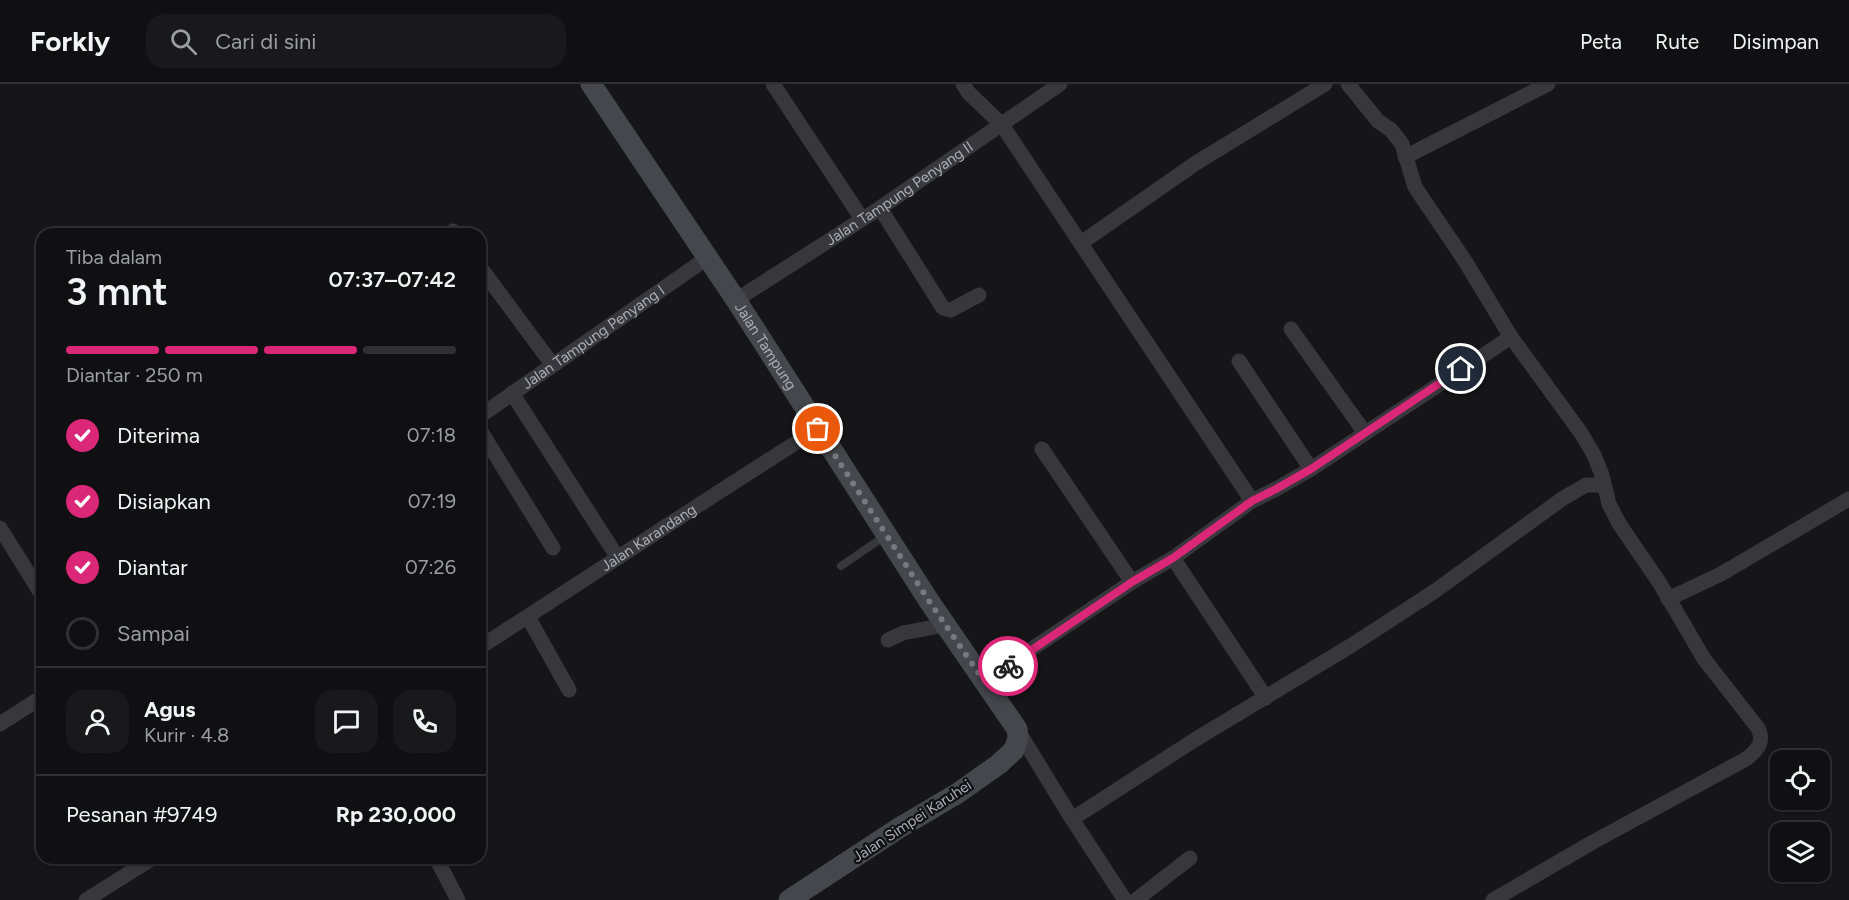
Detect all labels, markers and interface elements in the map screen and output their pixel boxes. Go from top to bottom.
search box [146,14,566,68]
text: Forkly [30,24,110,58]
icon: search [167,25,200,58]
text: Cari di sini [215,28,316,55]
text: Peta [1580,29,1622,54]
text: Rute [1655,29,1699,54]
text: Disimpan [1732,29,1819,54]
street label: Jalan Tampung Penyang II [822,138,977,249]
text: Tiba dalam [66,245,162,269]
text: 07:37–07:42 [328,266,456,293]
text: 3 mnt [66,268,168,315]
street label: Jalan Tampung Penyang I [518,281,668,393]
street label: Jalan Tampung [731,299,800,393]
pin [1435,343,1486,394]
icon: home [1444,352,1477,385]
text: Diantar · 250 m [66,363,203,387]
pin [792,403,843,454]
icon: bag [801,412,834,445]
icon: check [66,419,99,452]
text: Diterima [117,422,200,449]
text: 07:18 [407,423,456,447]
icon: check [66,485,99,518]
text: Disiapkan [117,488,211,515]
text: 07:19 [408,489,456,513]
street label: Jalan Karandang [598,500,700,575]
icon: check [66,551,99,584]
text: Diantar [117,554,188,581]
text: 07:26 [405,555,456,579]
text: Sampai [117,620,190,647]
courier [978,636,1038,696]
icon: bike [992,650,1025,683]
button: person [66,690,129,753]
button: chat [315,690,378,753]
button: phone [393,690,456,753]
text: Agus [144,696,195,723]
text: Kurir · 4.8 [144,723,229,747]
map controls [1770,750,1830,882]
button: locate [1770,750,1830,810]
street label: Jalan Simpei Karuhei [849,776,975,866]
text: Pesanan #9749 [66,801,217,828]
text: Rp 230,000 [336,801,456,828]
button: layers [1770,822,1830,882]

